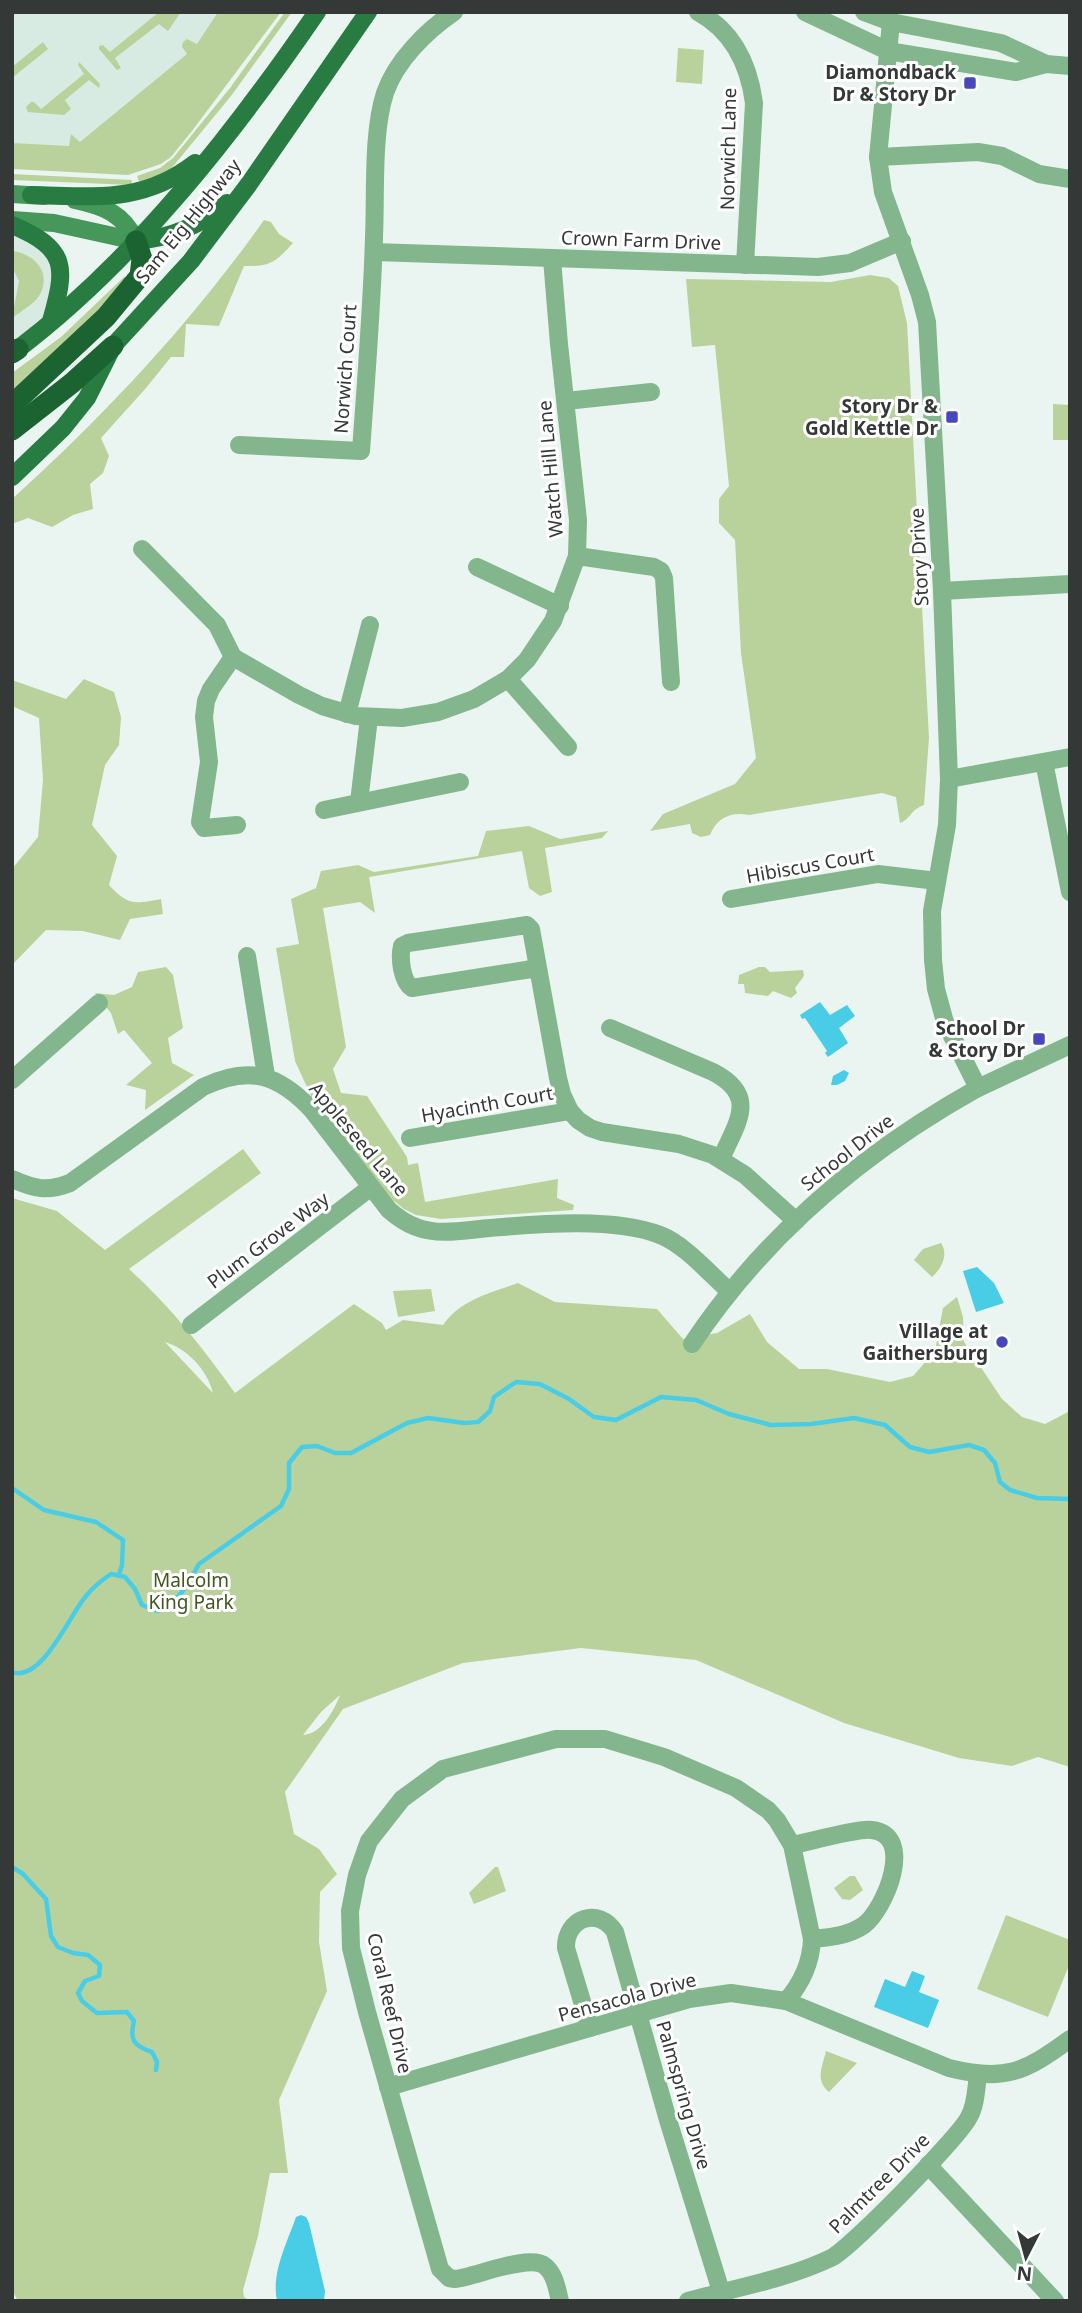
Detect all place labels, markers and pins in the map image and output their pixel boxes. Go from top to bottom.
place label: Diamondback Dr & Story Dr [825,59,956,107]
marker: Diamondback Dr & Story Dr [962,75,978,91]
place label: Story Dr & Gold Kettle Dr [805,393,939,441]
marker: Story Dr & Gold Kettle Dr [944,409,960,425]
place label: School Dr & Story Dr [929,1015,1026,1063]
marker: School Dr & Story Dr [1031,1031,1047,1047]
place label: Village at Gaithersburg [863,1318,988,1366]
marker: Village at Gaithersburg [994,1334,1010,1350]

